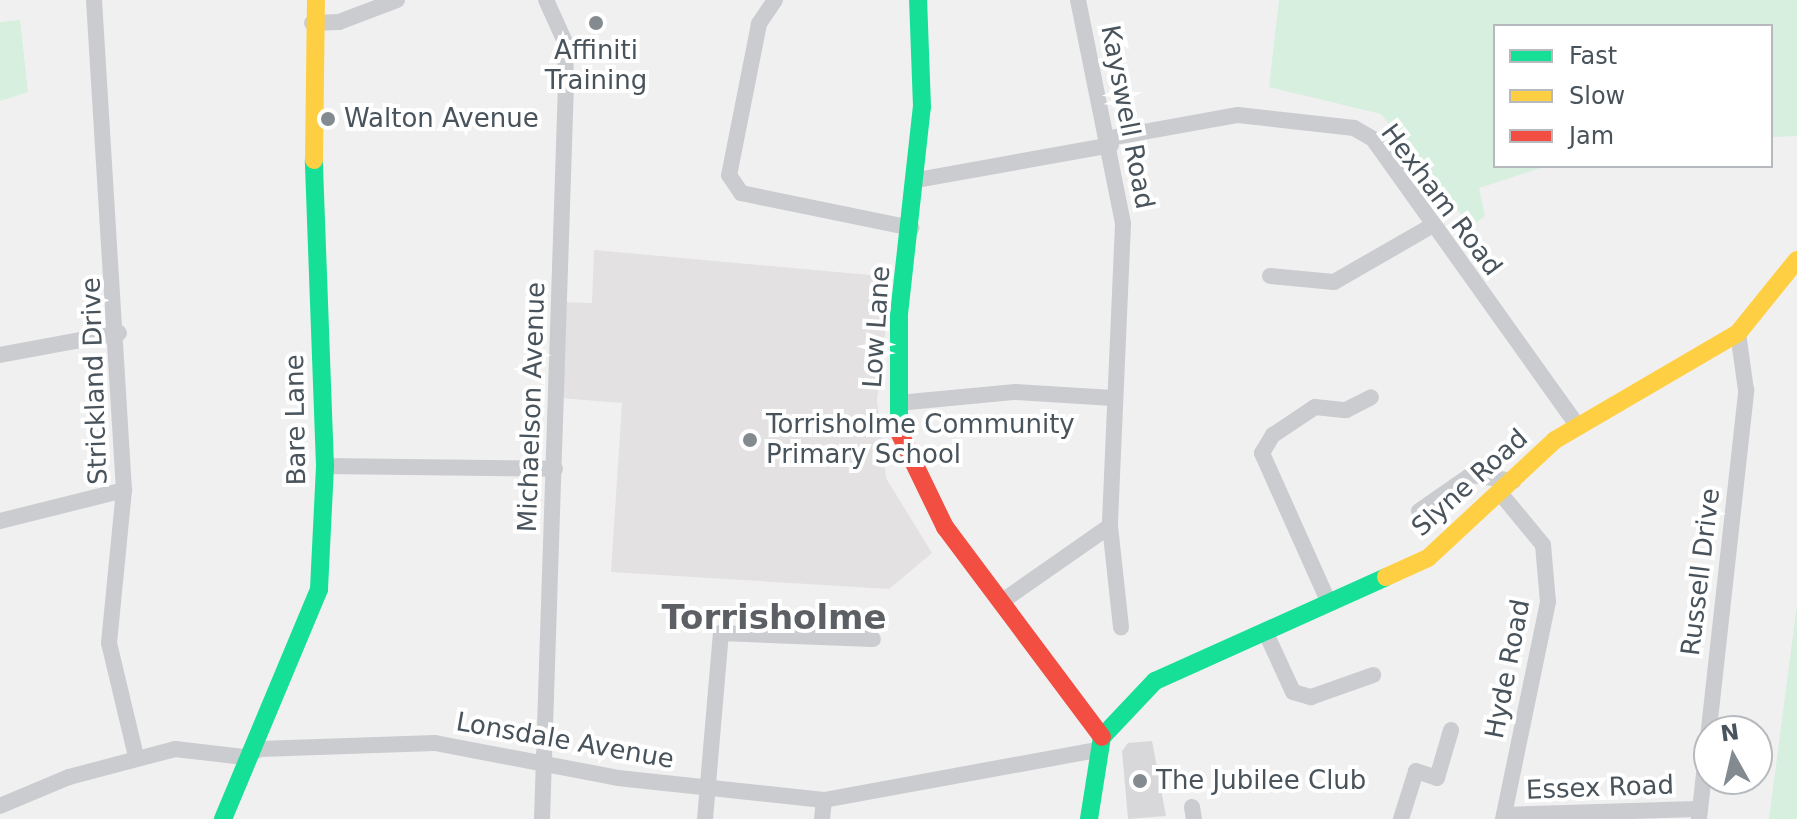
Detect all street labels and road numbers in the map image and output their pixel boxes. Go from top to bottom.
street label: Kayswell Road [1094,22,1160,212]
street label: Hexham Road [1374,118,1508,282]
street label: Low Lane [857,265,897,389]
street label: Strickland Drive [76,277,114,485]
street label: Michaelson Avenue [512,281,552,533]
street label: Bare Lane [279,354,313,486]
street label: Slyne Road [1406,423,1534,543]
street label: Russell Drive [1675,486,1727,658]
street label: Hyde Road [1479,597,1537,741]
street label: Lonsdale Avenue [454,706,676,776]
street label: Essex Road [1526,770,1674,806]

